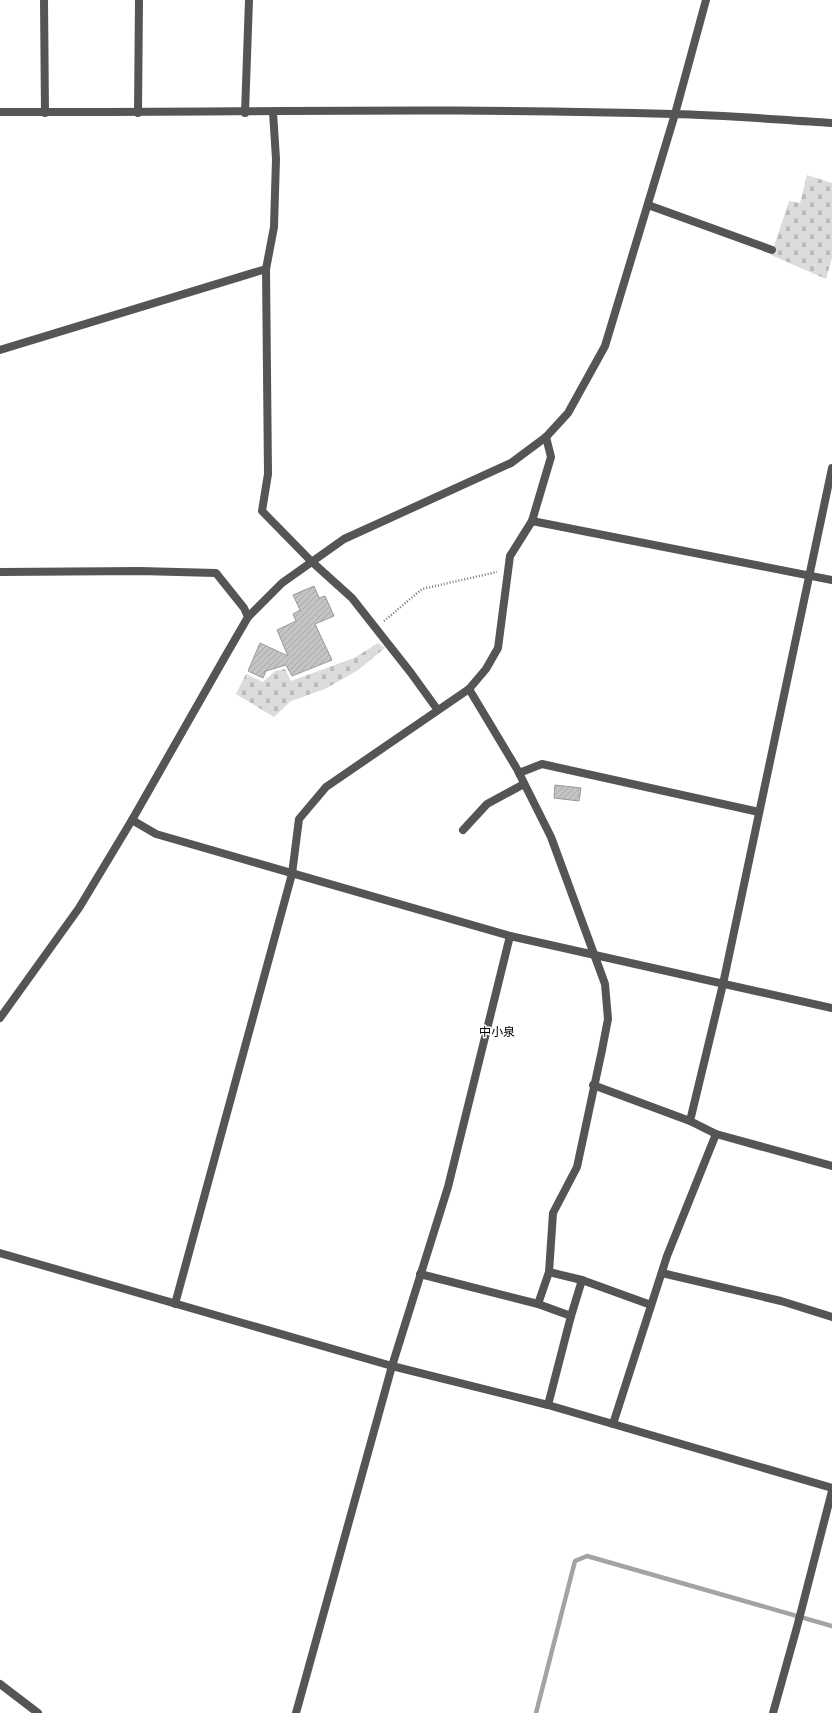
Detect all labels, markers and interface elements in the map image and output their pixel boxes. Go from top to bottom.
district label: 中小泉 [479,1025,515,1039]

